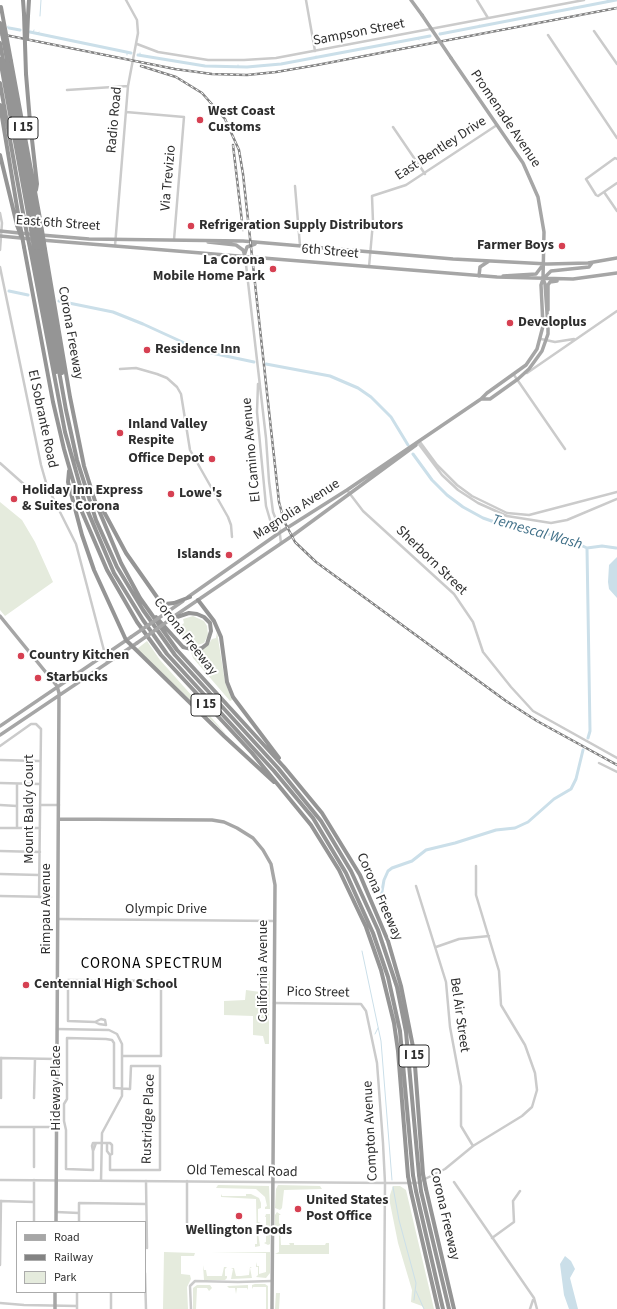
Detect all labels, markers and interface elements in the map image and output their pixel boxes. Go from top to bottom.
street label: Sampson Street [312,16,406,50]
street label: Promenade Avenue [466,67,544,171]
street label: Radio Road [104,86,126,154]
place label: West Coast Customs [208,104,275,136]
street label: East Bentley Drive [392,113,490,185]
marker: West Coast Customs [195,115,205,125]
road number: I 15 [8,117,38,139]
street label: Via Trevizio [158,144,180,212]
street label: East 6th Street [15,213,101,235]
place label: Refrigeration Supply Distributors [199,218,403,234]
marker: Refrigeration Supply Distributors [186,221,196,231]
place label: Farmer Boys [477,238,554,254]
street label: 6th Street [301,241,359,263]
marker: Farmer Boys [557,241,567,251]
place label: La Corona Mobile Home Park [153,253,265,286]
marker: La Corona Mobile Home Park [268,264,278,274]
street label: Corona Freeway [54,285,86,381]
place label: Developlus [518,315,586,331]
marker: Developlus [505,318,515,328]
place label: Residence Inn [155,342,240,358]
marker: Residence Inn [142,345,152,355]
street label: El Sobrante Road [23,368,61,470]
street label: El Camino Avenue [239,397,265,503]
place label: Inland Valley Respite [128,417,208,450]
marker: Inland Valley Respite [115,428,125,438]
place label: Office Depot [128,451,204,467]
marker: Office Depot [207,454,217,464]
street label: Magnolia Avenue [251,476,343,544]
place label: Holiday Inn Express & Suites Corona [22,483,143,516]
place label: Lowe's [179,486,222,502]
marker: Lowe's [166,489,176,499]
marker: Holiday Inn Express & Suites Corona [9,494,19,504]
water label: Temescal Wash [490,512,584,554]
street label: Sherborn Street [392,523,470,599]
place label: Islands [177,547,221,563]
marker: Islands [224,550,234,560]
street label: Corona Freeway [149,595,221,679]
place label: Country Kitchen [29,648,129,664]
marker: Country Kitchen [16,651,26,661]
place label: Starbucks [46,670,108,686]
marker: Starbucks [33,673,43,683]
road number: I 15 [191,694,221,716]
street label: Mount Baldy Court [22,754,38,864]
street label: Corona Freeway [352,851,406,943]
street label: Rimpau Avenue [39,863,55,955]
street label: Olympic Drive [125,902,207,918]
street label: California Avenue [256,920,272,1022]
district label: CORONA SPECTRUM [81,956,223,974]
place label: Centennial High School [34,977,177,993]
street label: Bel Air Street [445,977,473,1053]
marker: Centennial High School [21,980,31,990]
street label: Pico Street [286,984,350,1002]
street label: Hideway Place [49,1045,65,1131]
road number: I 15 [399,1045,429,1067]
street label: Rustridge Place [139,1074,159,1164]
street label: Compton Avenue [360,1080,382,1182]
street label: Old Temescal Road [186,1163,298,1181]
street label: Corona Freeway [425,1166,463,1262]
place label: United States Post Office [306,1193,389,1226]
marker: United States Post Office [293,1204,303,1214]
marker: Wellington Foods [234,1211,244,1221]
legend [16,1221,146,1293]
place label: Wellington Foods [186,1223,292,1239]
text: Road [54,1229,80,1246]
text: Railway [54,1249,93,1266]
text: Park [54,1269,76,1286]

